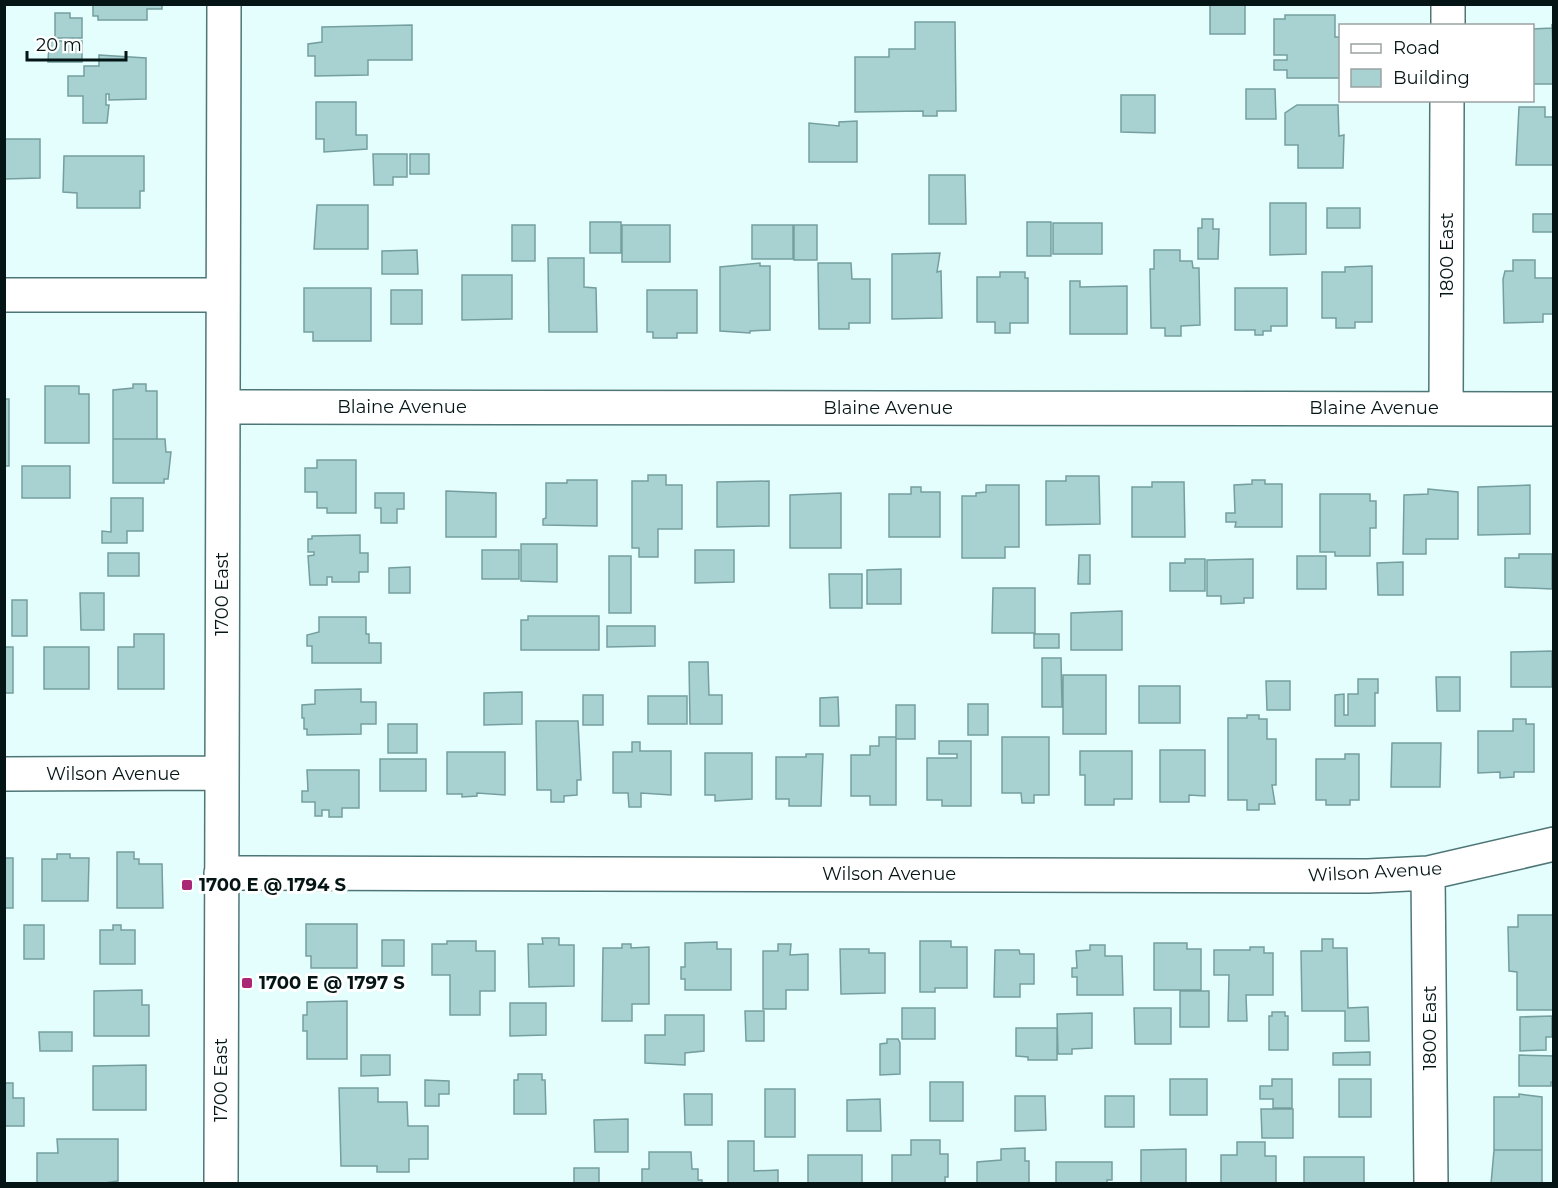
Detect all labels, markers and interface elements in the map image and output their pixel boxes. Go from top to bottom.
scale bar [27,24,126,62]
legend [1339,24,1534,102]
text: 20 m [36,34,82,56]
text: Road [1393,37,1440,59]
text: Building [1393,67,1470,89]
street label: 1800 East [1436,212,1458,298]
street label: Blaine Avenue [337,396,467,418]
street label: Blaine Avenue [823,397,953,419]
street label: Blaine Avenue [1309,397,1439,419]
street label: 1700 East [211,552,233,636]
street label: Wilson Avenue [46,763,180,785]
street label: Wilson Avenue [1307,857,1443,886]
street label: Wilson Avenue [822,863,956,885]
place label: 1700 E @ 1794 S [199,874,346,896]
marker: 1700 E @ 1794 S [180,878,194,892]
place label: 1700 E @ 1797 S [259,972,405,994]
marker: 1700 E @ 1797 S [240,976,254,990]
street label: 1800 East [1419,985,1441,1071]
street label: 1700 East [210,1038,232,1122]

